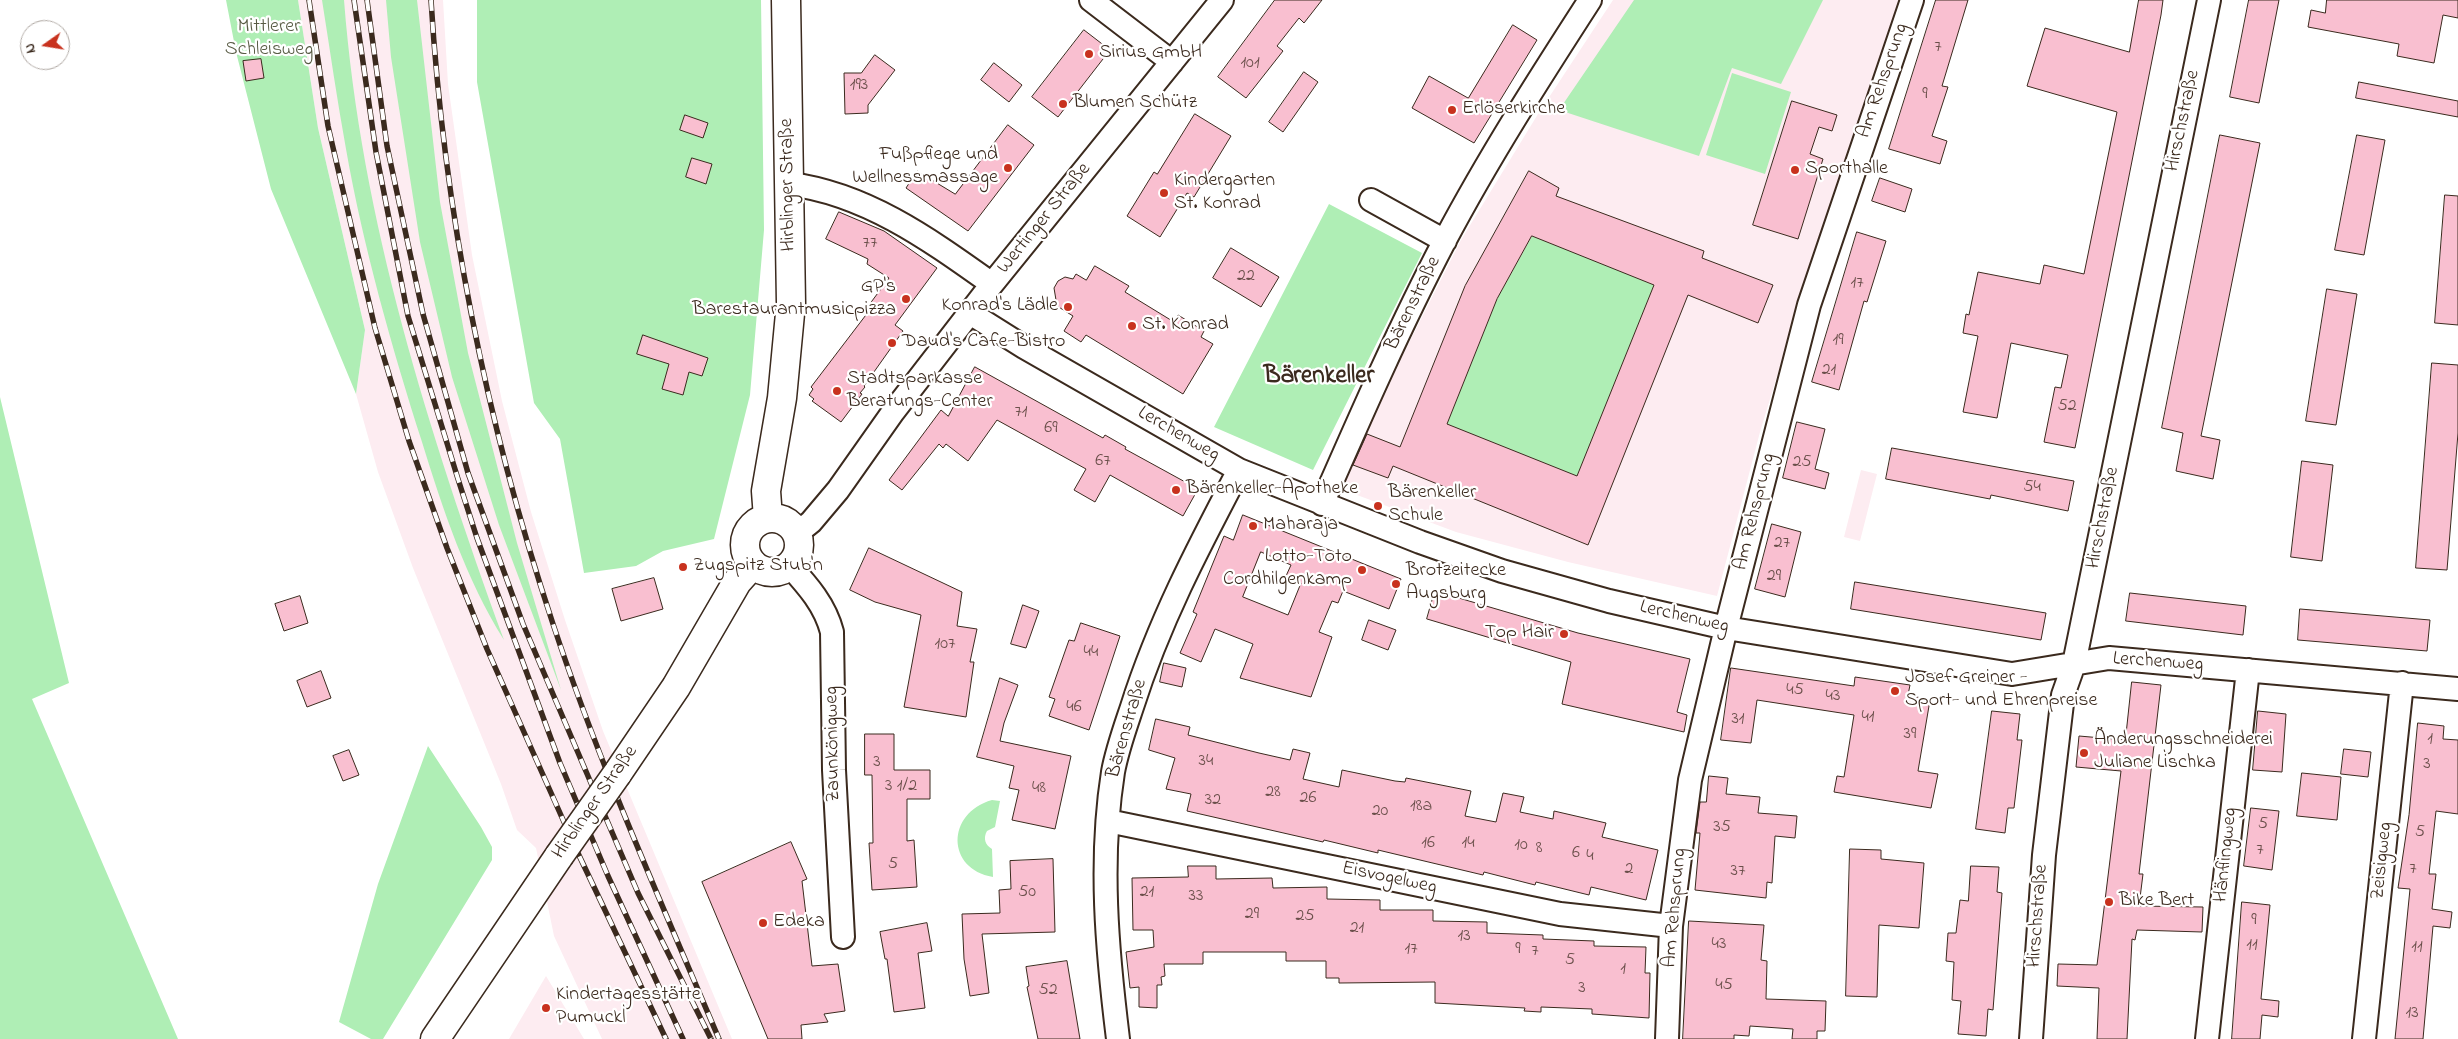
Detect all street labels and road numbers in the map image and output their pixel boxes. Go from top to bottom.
street label: Am Rehsprung [1853,20,1915,142]
street label: Hirschstraße [2162,68,2206,174]
street label: Hirblinger Straße [776,118,802,252]
street label: Wertinger Straße [993,159,1097,279]
street label: Bärenstraße [1381,253,1447,355]
street label: Lerchenweg [1133,402,1223,468]
street label: Am Rehsprung [1730,451,1782,573]
street label: Hirschstraße [2082,465,2126,571]
street label: Lerchenweg [1637,596,1731,640]
street label: Lerchenweg [2112,648,2204,678]
street label: Bärenstraße [1102,677,1154,781]
street label: Zaunkönigweg [821,686,847,802]
street label: Hirblinger Straße [548,742,644,864]
street label: Hänflingweg [2210,806,2244,904]
street label: Zeisigweg [2367,821,2399,901]
street label: Am Rehsprung [1659,847,1693,969]
street label: Eisvogelweg [1339,857,1439,901]
street label: Hirschstraße [2023,864,2055,968]

